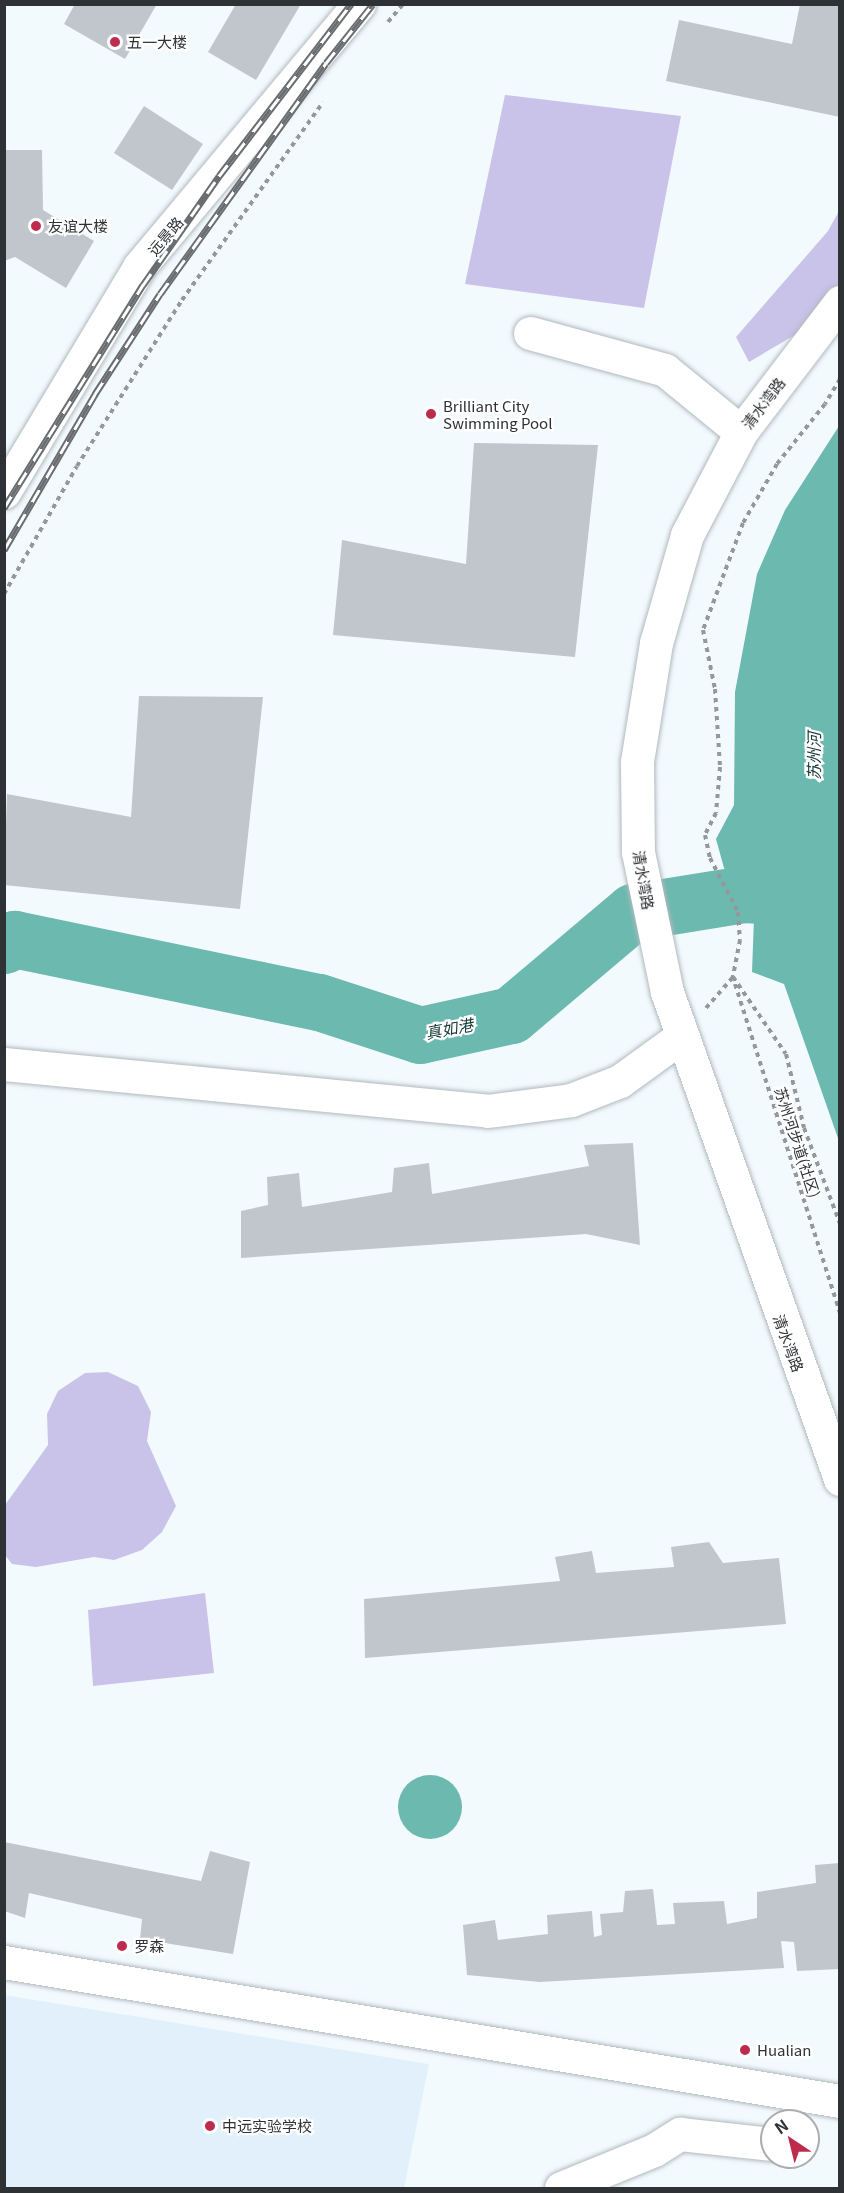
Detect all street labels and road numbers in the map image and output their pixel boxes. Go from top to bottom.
street label: 远景路 [144,213,186,259]
street label: 清水湾路 [738,374,788,432]
street label: 清水湾路 [630,849,658,911]
street label: 苏州河步道(社区) [772,1084,824,1200]
street label: 清水湾路 [770,1312,808,1374]

